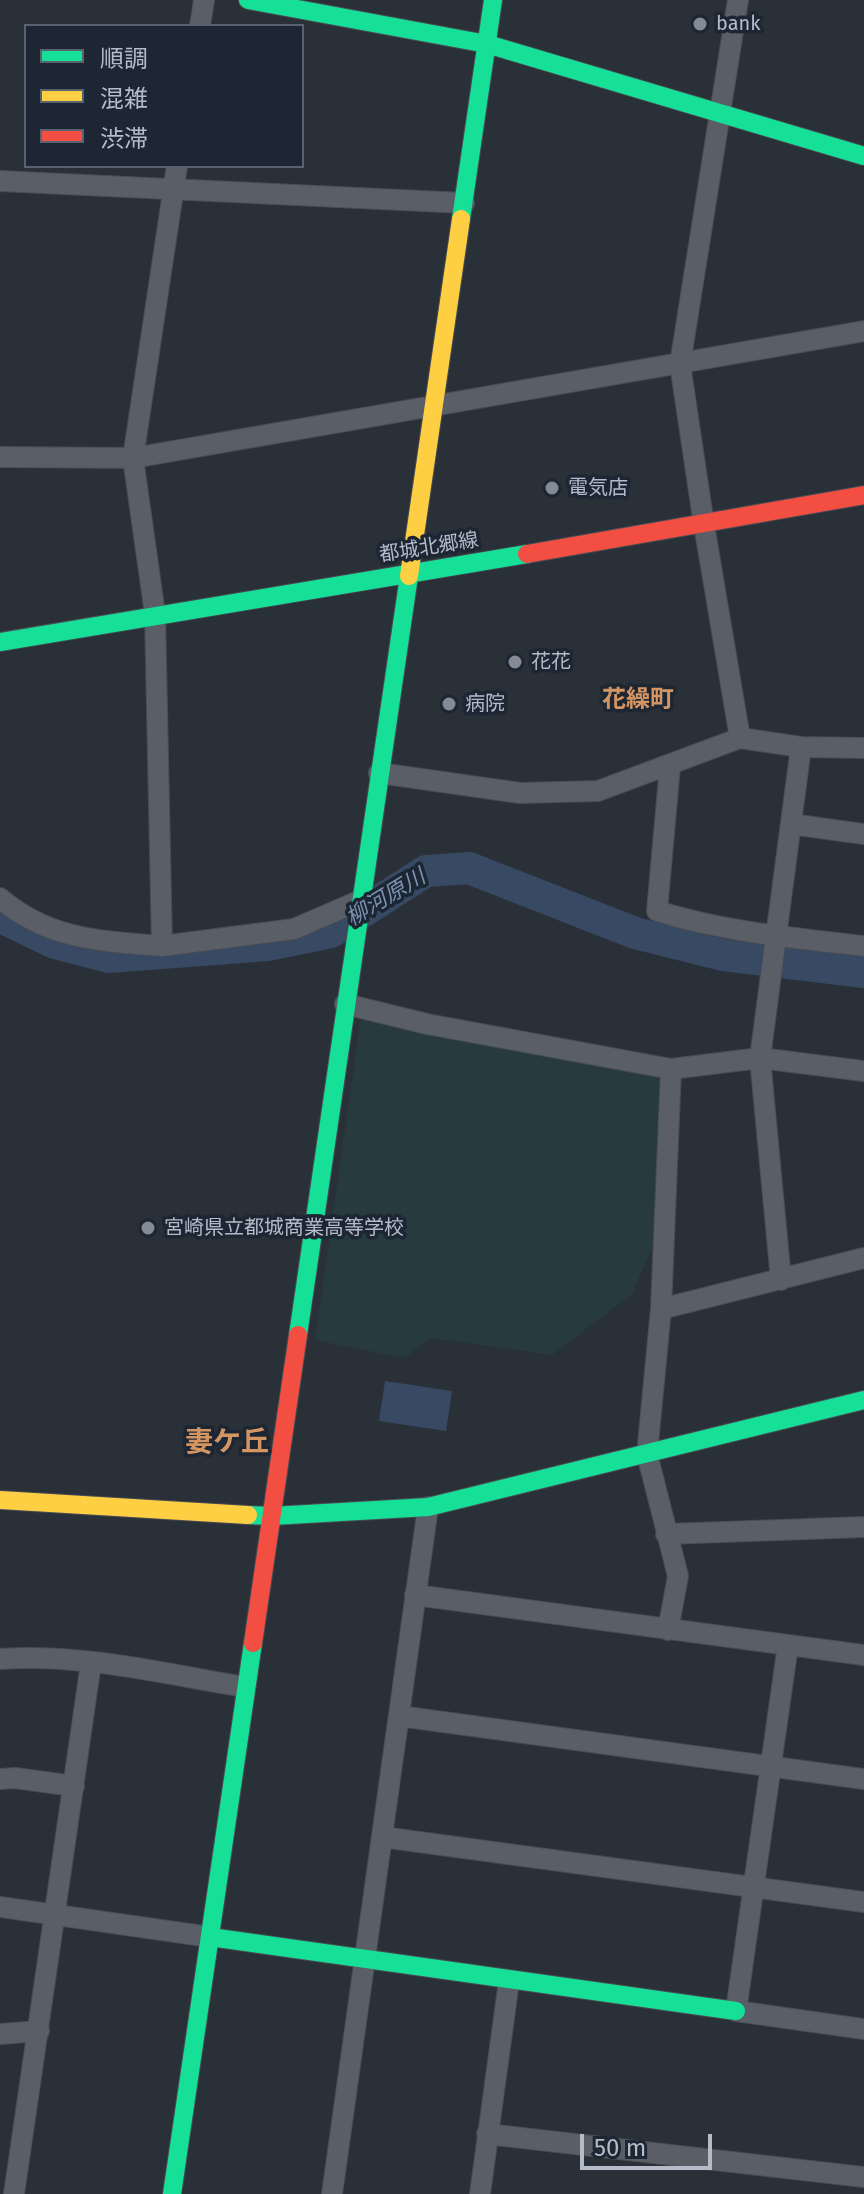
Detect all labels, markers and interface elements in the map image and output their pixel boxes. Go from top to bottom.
place label: bank [716,12,761,36]
marker: bank [691,15,709,33]
legend [24,24,304,168]
text: 順調 [100,45,148,73]
text: 混雑 [100,85,148,113]
text: 渋滞 [100,125,148,153]
place label: 電気店 [568,476,628,500]
marker: 電気店 [543,479,561,497]
street label: 都城北郷線 [378,528,480,568]
place label: 花花 [531,650,571,674]
marker: 花花 [506,653,524,671]
district label: 花繰町 [602,686,674,714]
place label: 病院 [465,692,505,716]
marker: 病院 [440,695,458,713]
water label: 柳河原川 [341,864,431,932]
place label: 宮崎県立都城商業高等学校 [164,1216,404,1240]
marker: 宮崎県立都城商業高等学校 [139,1219,157,1237]
district label: 妻ケ丘 [185,1426,269,1460]
scale bar [584,2118,716,2168]
text: 50 m [594,2134,646,2162]

